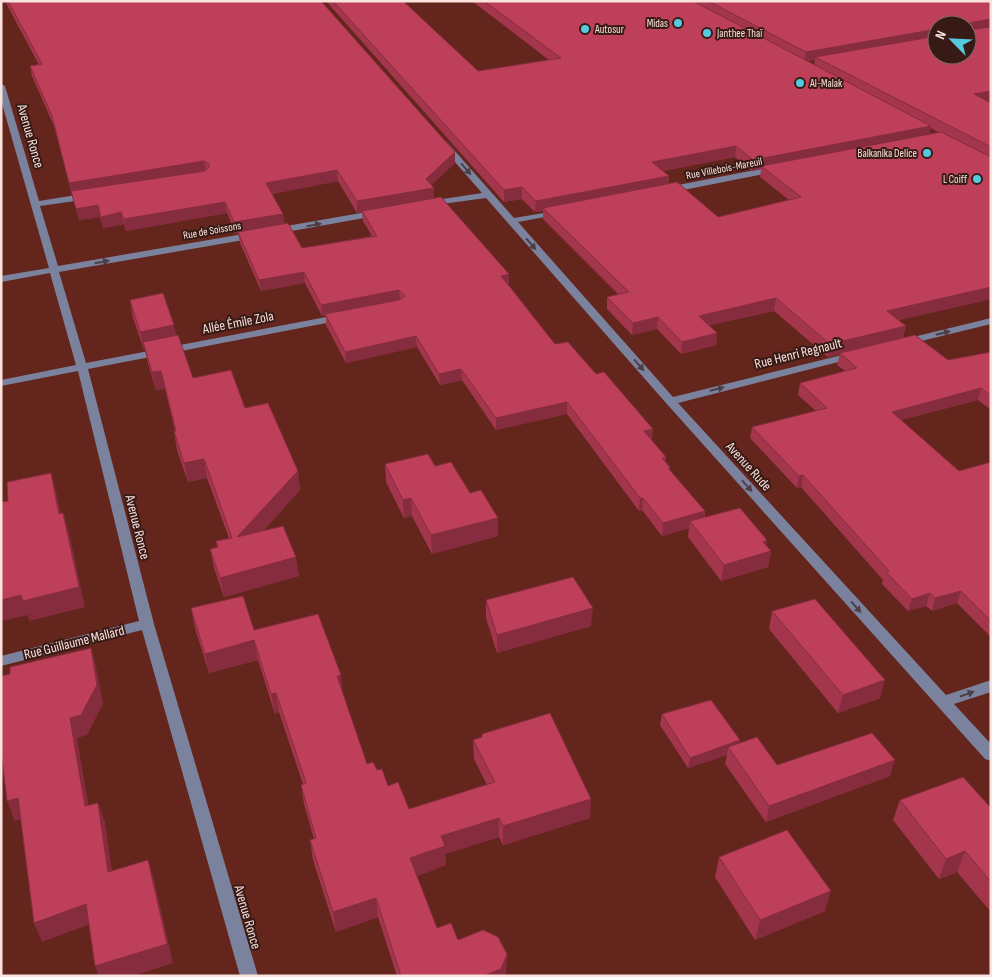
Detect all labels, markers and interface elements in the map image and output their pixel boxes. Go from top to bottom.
north arrow [927,15,977,65]
place label: Midas [647,17,668,30]
marker: Midas [672,17,684,29]
marker: Autosur [579,23,591,35]
place label: Autosur [594,23,624,36]
marker: Janthee Thaï [701,27,713,39]
place label: Janthee Thaï [716,27,763,40]
text: N [931,28,950,42]
marker: Al-Malak [794,77,806,89]
place label: Al-Malak [809,77,843,90]
street label: Avenue Ronce [13,101,48,170]
place label: Balkanika Delice [857,147,917,160]
marker: Balkanika Delice [921,147,933,159]
street label: Rue Villebois-Mareuil [685,155,763,182]
one-way arrow [461,163,472,176]
place label: L Coiff [943,173,968,186]
marker: L Coiff [971,173,983,185]
street label: Rue de Soissons [182,219,242,242]
one-way arrow [306,220,322,228]
one-way arrow [525,237,537,249]
one-way arrow [94,257,110,265]
street label: Allée Émile Zola [200,307,275,338]
one-way arrow [935,329,950,337]
street label: Rue Henri Regnault [753,334,844,373]
one-way arrow [633,359,644,372]
one-way arrow [710,385,725,393]
street label: Avenue Rude [721,438,775,494]
one-way arrow [741,480,753,492]
street label: Avenue Ronce [121,492,154,561]
one-way arrow [850,600,862,612]
street label: Rue Guillaume Mallard [22,622,126,663]
one-way arrow [960,690,975,698]
street label: Avenue Ronce [230,882,265,951]

